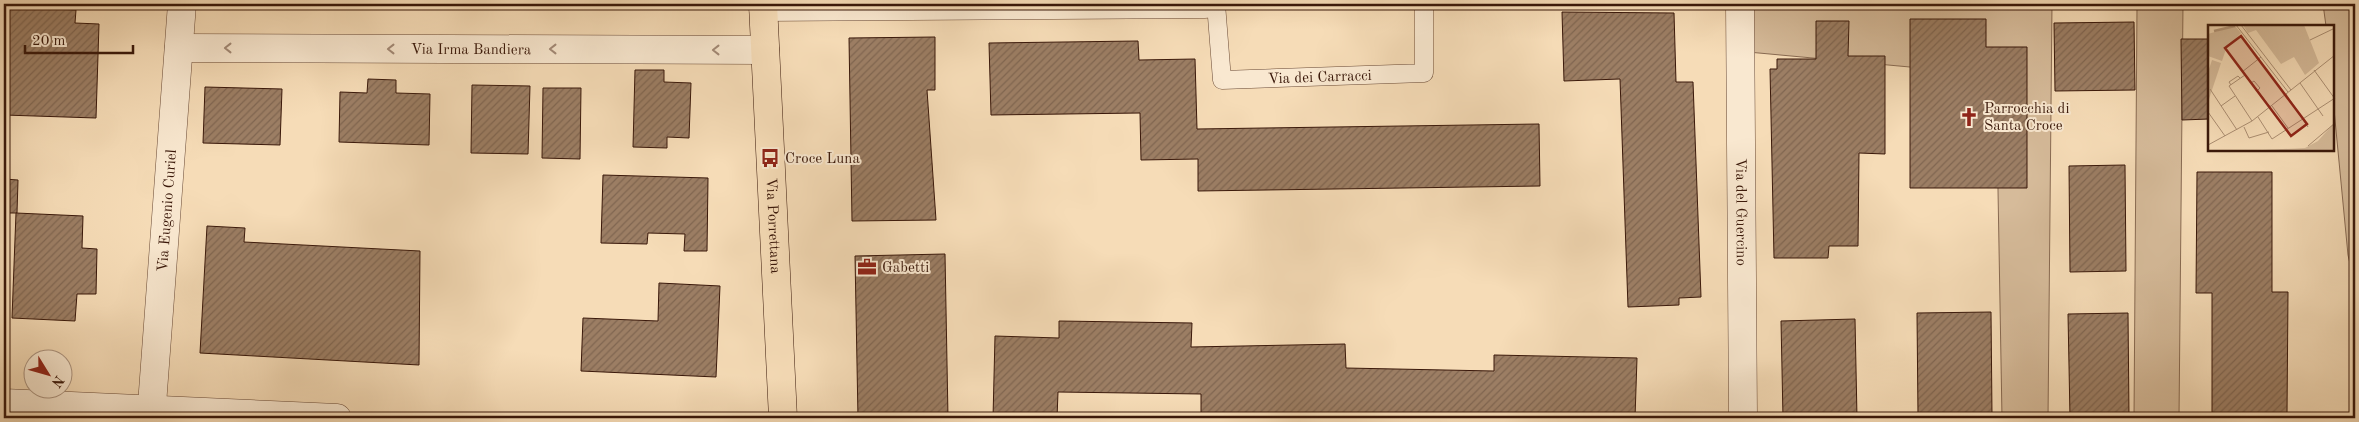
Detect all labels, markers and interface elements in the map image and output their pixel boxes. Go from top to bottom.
scale bar [25,22,132,54]
inset map [2208,25,2334,151]
text: 20 m [32,34,66,49]
one-way arrow [224,43,232,53]
street label: Via Irma Bandiera [411,43,532,58]
one-way arrow [387,44,394,54]
one-way arrow [549,44,557,54]
one-way arrow [712,45,720,55]
street label: Via dei Carracci [1268,69,1372,87]
place label: Parrocchia di Santa Croce [1984,102,2069,134]
church icon: Parrocchia di Santa Croce [1958,106,1980,128]
bus stop icon: Croce Luna [759,147,781,169]
street label: Via Eugenio Curiel [156,149,180,273]
place label: Croce Luna [785,152,860,167]
street label: Via del Guercino [1732,158,1748,266]
street label: Via Porrettana [762,177,782,275]
office icon: Gabetti [856,256,878,278]
place label: Gabetti [882,261,929,276]
north arrow [22,350,72,400]
text: N [49,373,66,390]

